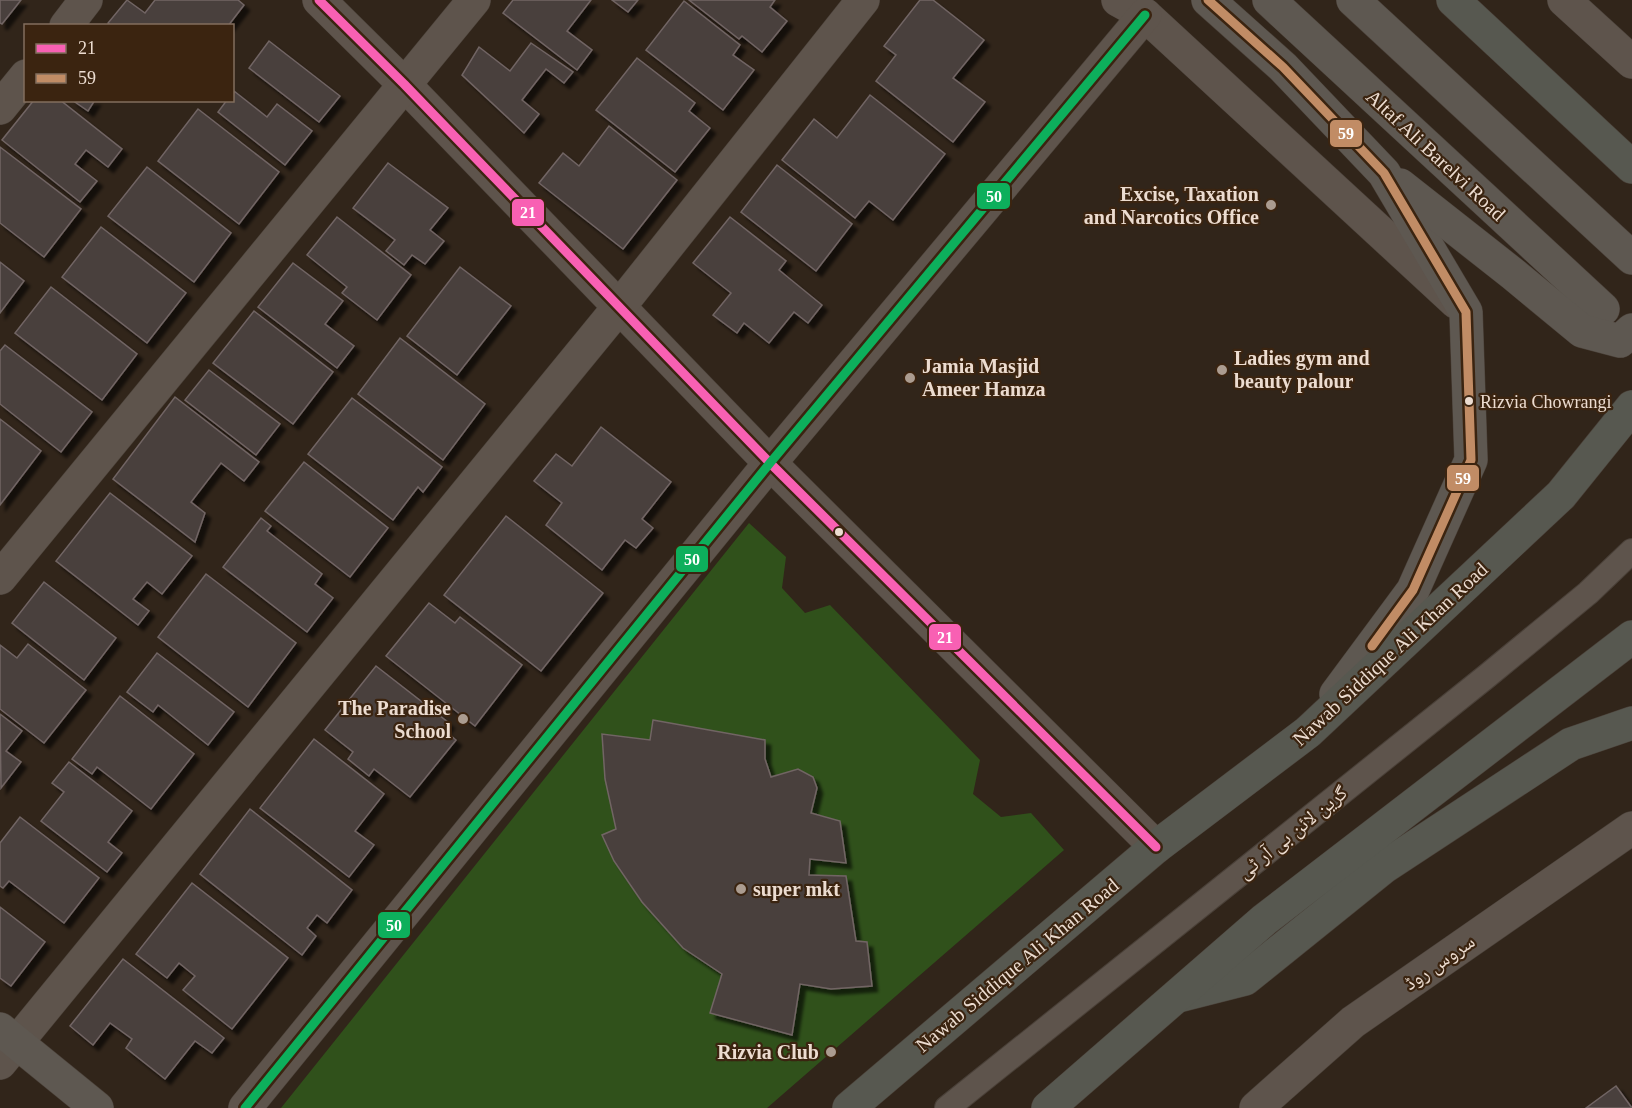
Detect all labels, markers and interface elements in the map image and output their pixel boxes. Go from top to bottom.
legend [24,24,234,102]
text: 21 [78,38,96,58]
text: 59 [78,68,96,88]
street label: Altaf Ali Barelvi Road [1362,85,1510,225]
line badge: 59 [1329,119,1363,148]
text: 59 [1338,125,1354,142]
line badge: 50 [976,182,1011,210]
place label: Excise, Taxation and Narcotics Office [1084,183,1259,228]
text: 50 [986,188,1002,205]
line badge: 21 [511,198,545,227]
marker: Excise, Taxation and Narcotics Office [1264,198,1278,212]
text: 21 [520,204,536,221]
place label: Ladies gym and beauty palour [1234,347,1370,393]
place label: Jamia Masjid Ameer Hamza [922,355,1045,400]
marker: Ladies gym and beauty palour [1215,363,1229,377]
marker: Jamia Masjid Ameer Hamza [903,371,917,385]
place label: Rizvia Chowrangi [1480,392,1611,412]
marker: Rizvia Chowrangi [1463,395,1475,407]
line badge: 59 [1446,464,1480,492]
text: 59 [1455,470,1471,487]
unlabelled marker [833,526,845,538]
line badge: 50 [675,545,709,573]
text: 50 [684,551,700,568]
street label: Nawab Siddique Ali Khan Road [1288,558,1492,751]
line badge: 21 [928,623,962,651]
text: 21 [937,629,953,646]
place label: The Paradise School [338,697,451,742]
marker: The Paradise School [456,712,470,726]
street label: گرین لائن بی آر ٹی [1233,781,1352,884]
street label: Nawab Siddique Ali Khan Road [911,874,1123,1057]
place label: super mkt [753,878,840,901]
marker: super mkt [734,882,748,896]
line badge: 50 [377,911,411,939]
text: 50 [386,917,402,934]
street label: سروس روڈ [1399,930,1479,995]
place label: Rizvia Club [717,1041,819,1063]
marker: Rizvia Club [824,1045,838,1059]

